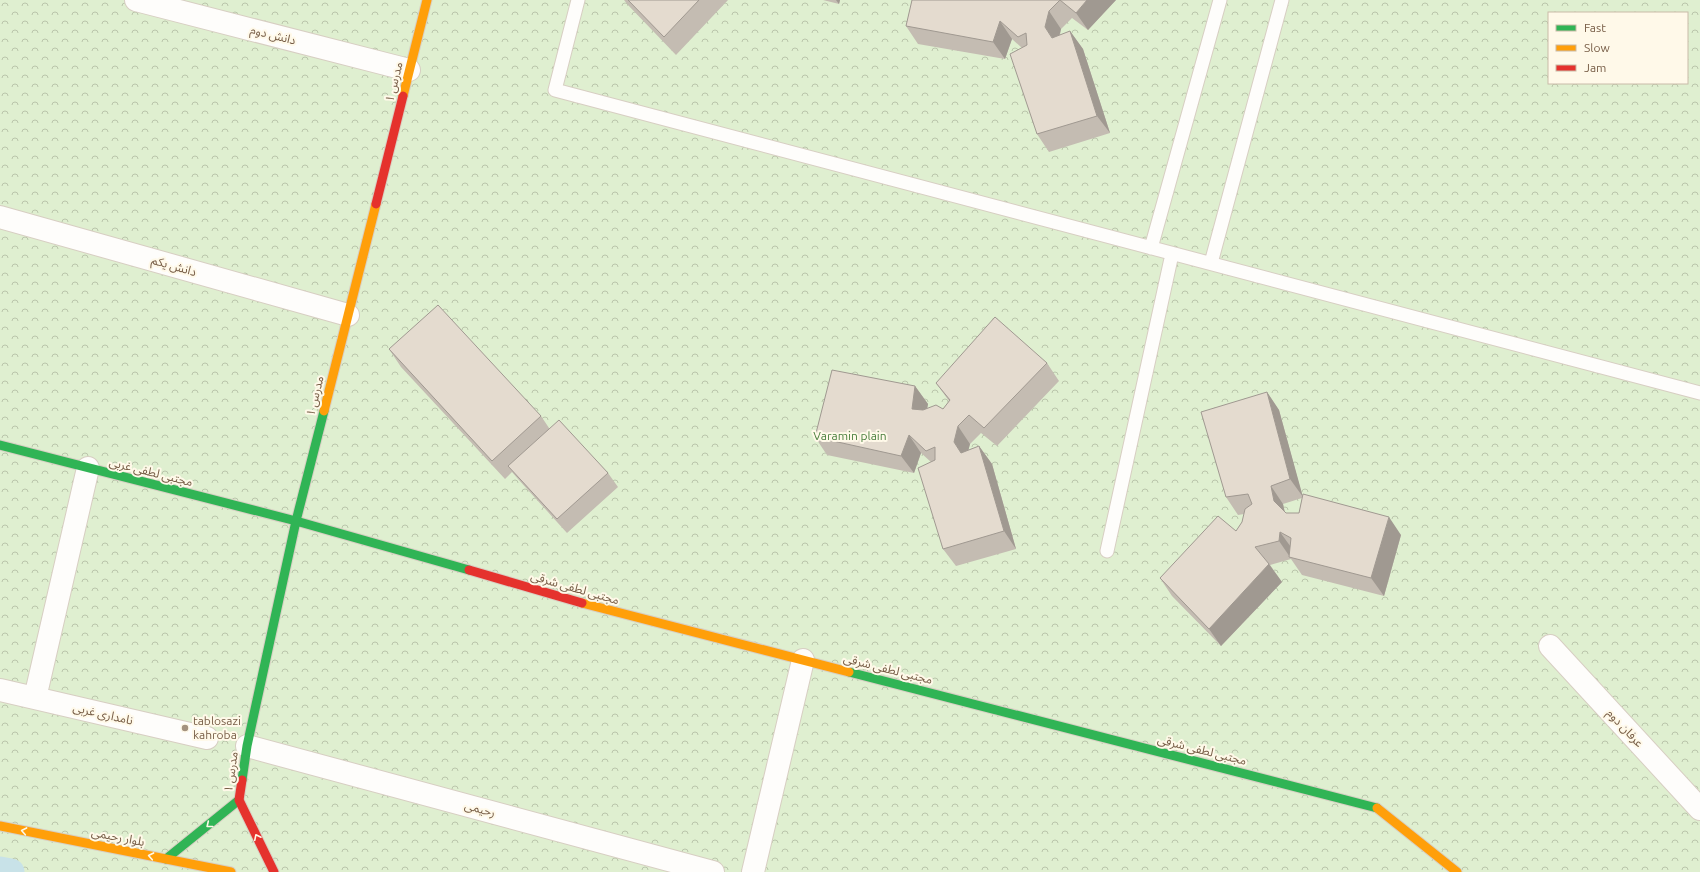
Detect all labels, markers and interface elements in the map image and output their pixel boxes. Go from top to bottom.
legend [1548,12,1688,84]
text: Fast [1584,21,1606,34]
street label: دانش دوم [248,23,298,49]
text: Slow [1584,41,1610,54]
street label: مدرس ۱ [382,60,406,104]
text: Jam [1584,61,1606,74]
street label: دانش یکم [149,253,198,281]
street label: مدرس ۱ [303,374,327,418]
park label: Varamin plain [813,429,887,442]
street label: مجتبی لطفی غربی [108,455,194,489]
street label: مجتبی لطفی شرقی [529,569,621,607]
street label: مجتبی لطفی شرقی [842,651,934,687]
street label: نامداری غربی [72,700,134,728]
street label: عرفان دوم [1602,706,1646,751]
place label: tablosazi kahroba [193,714,241,741]
marker: tablosazi kahroba [180,723,190,733]
street label: مجتبی لطفی شرقی [1156,732,1248,768]
street label: مدرس ۱ [221,751,241,793]
street label: رحیمی [463,798,497,820]
one-way arrow [206,820,213,827]
street label: بلوار رحیمی [90,825,146,849]
one-way arrow [21,827,27,836]
one-way arrow [254,834,262,841]
one-way arrow [148,853,155,861]

